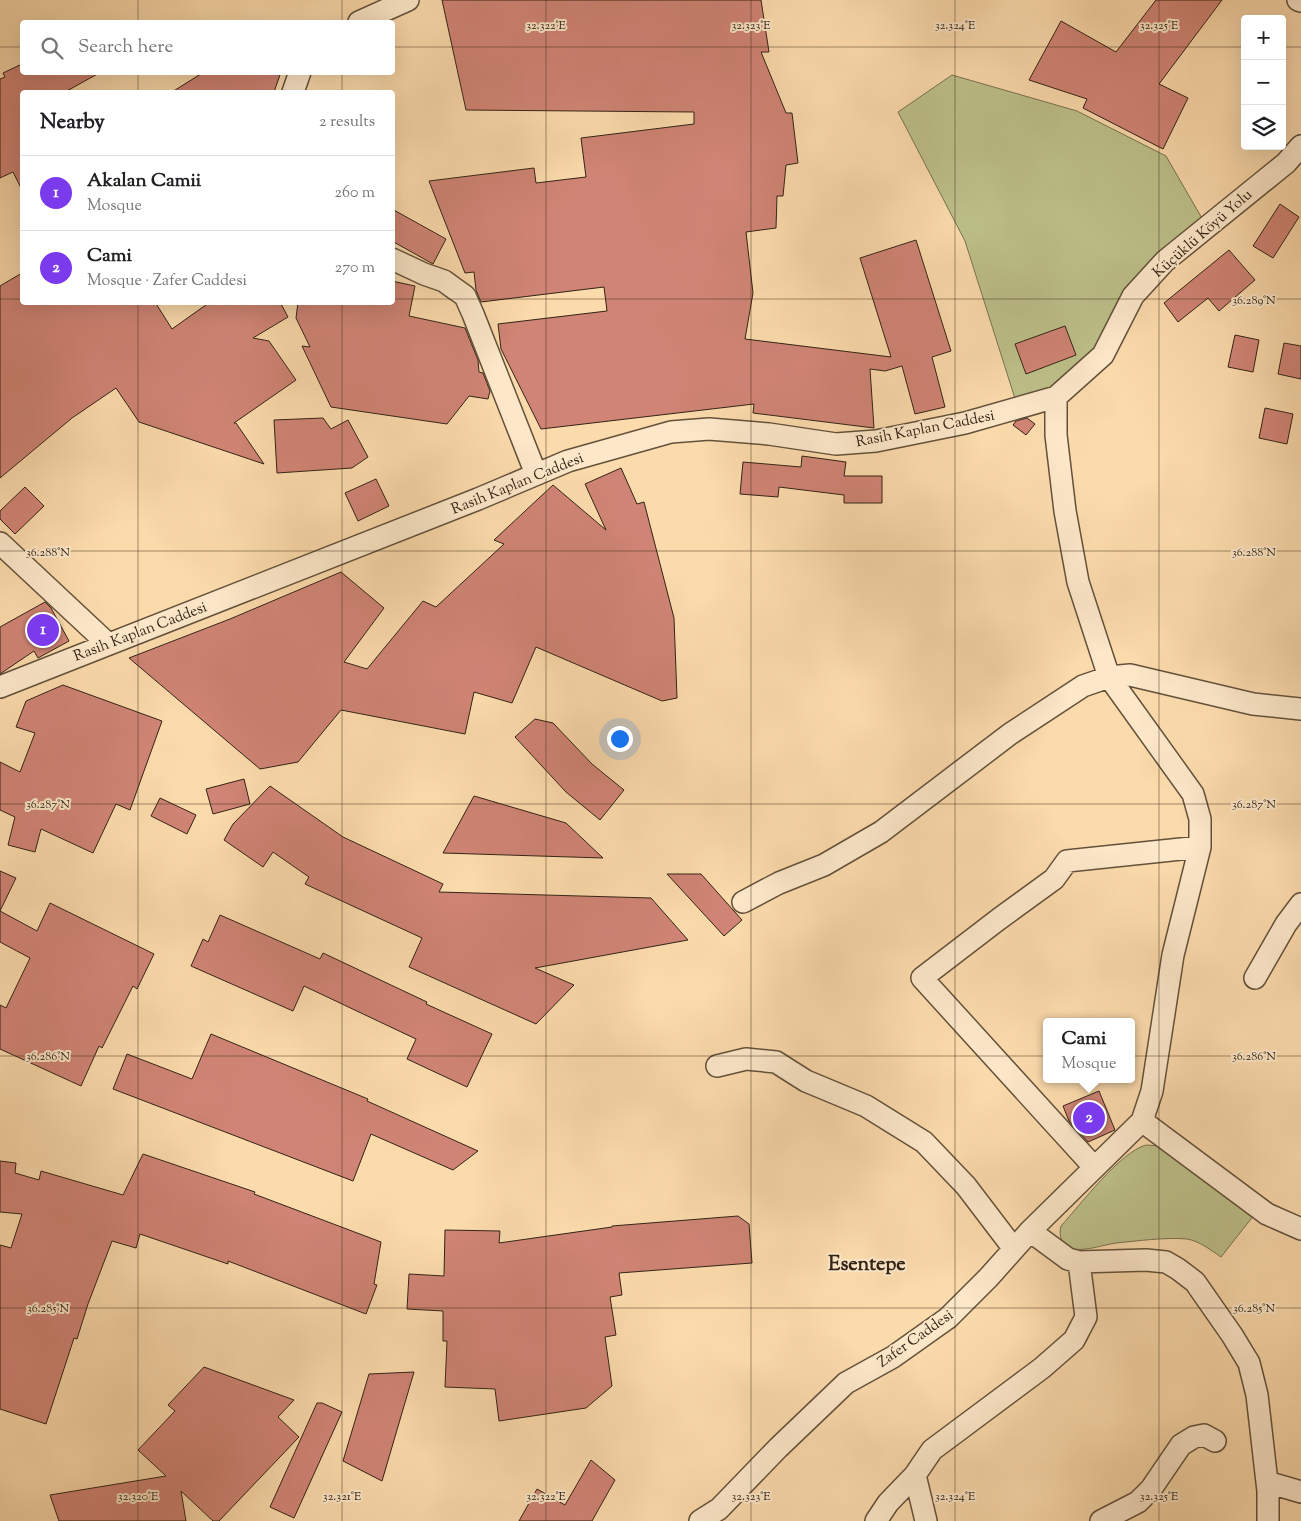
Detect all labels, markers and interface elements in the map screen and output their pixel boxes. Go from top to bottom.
map controls [1241,15,1286,150]
button: + [1241,15,1286,60]
text: 32.322°E [526,17,567,35]
text: 32.323°E [731,17,771,35]
text: 32.324°E [935,17,976,35]
text: 32.325°E [1140,17,1179,35]
search box [20,20,395,75]
icon: search [38,34,66,62]
text: Search here [78,34,173,61]
button: − [1241,60,1286,105]
button: layers [1241,105,1286,150]
text: Nearby [40,108,105,138]
text: 2 results [319,111,375,134]
text: Akalan Camii [87,168,201,195]
text: 1 [53,182,59,205]
text: 260 m [334,182,375,205]
street label: Küçüklü Köyü Yolu [1149,185,1258,283]
text: Mosque [87,195,142,218]
text: Cami [87,243,132,270]
text: 2 [52,257,60,280]
text: 270 m [335,257,375,280]
text: Mosque · Zafer Caddesi [87,270,247,293]
text: 36.289°N [1232,292,1276,310]
street label: Rasih Kaplan Caddesi [854,406,997,453]
street label: Rasih Kaplan Caddesi [448,448,587,521]
text: 36.288°N [26,544,70,562]
text: 36.288°N [1232,544,1276,562]
street label: Rasih Kaplan Caddesi [71,597,210,668]
pin: 1 [27,611,59,649]
your location [607,726,633,752]
text: 36.287°N [26,796,70,814]
text: 36.287°N [1232,796,1276,814]
popup [1043,1018,1135,1083]
text: Cami [1062,1026,1106,1053]
text: 36.286°N [26,1048,70,1066]
text: 36.286°N [1232,1048,1276,1066]
text: Mosque [1062,1053,1116,1076]
pin: 2 [1073,1099,1105,1137]
district label: Esentepe [828,1251,906,1280]
text: 36.285°N [27,1300,69,1318]
text: 36.285°N [1233,1300,1275,1318]
street label: Zafer Caddesi [874,1305,958,1373]
text: 32.320°E [118,1488,159,1506]
text: 32.321°E [323,1488,362,1506]
text: 32.322°E [526,1488,567,1506]
text: 32.323°E [731,1488,771,1506]
text: 32.324°E [935,1488,976,1506]
text: 32.325°E [1140,1488,1179,1506]

